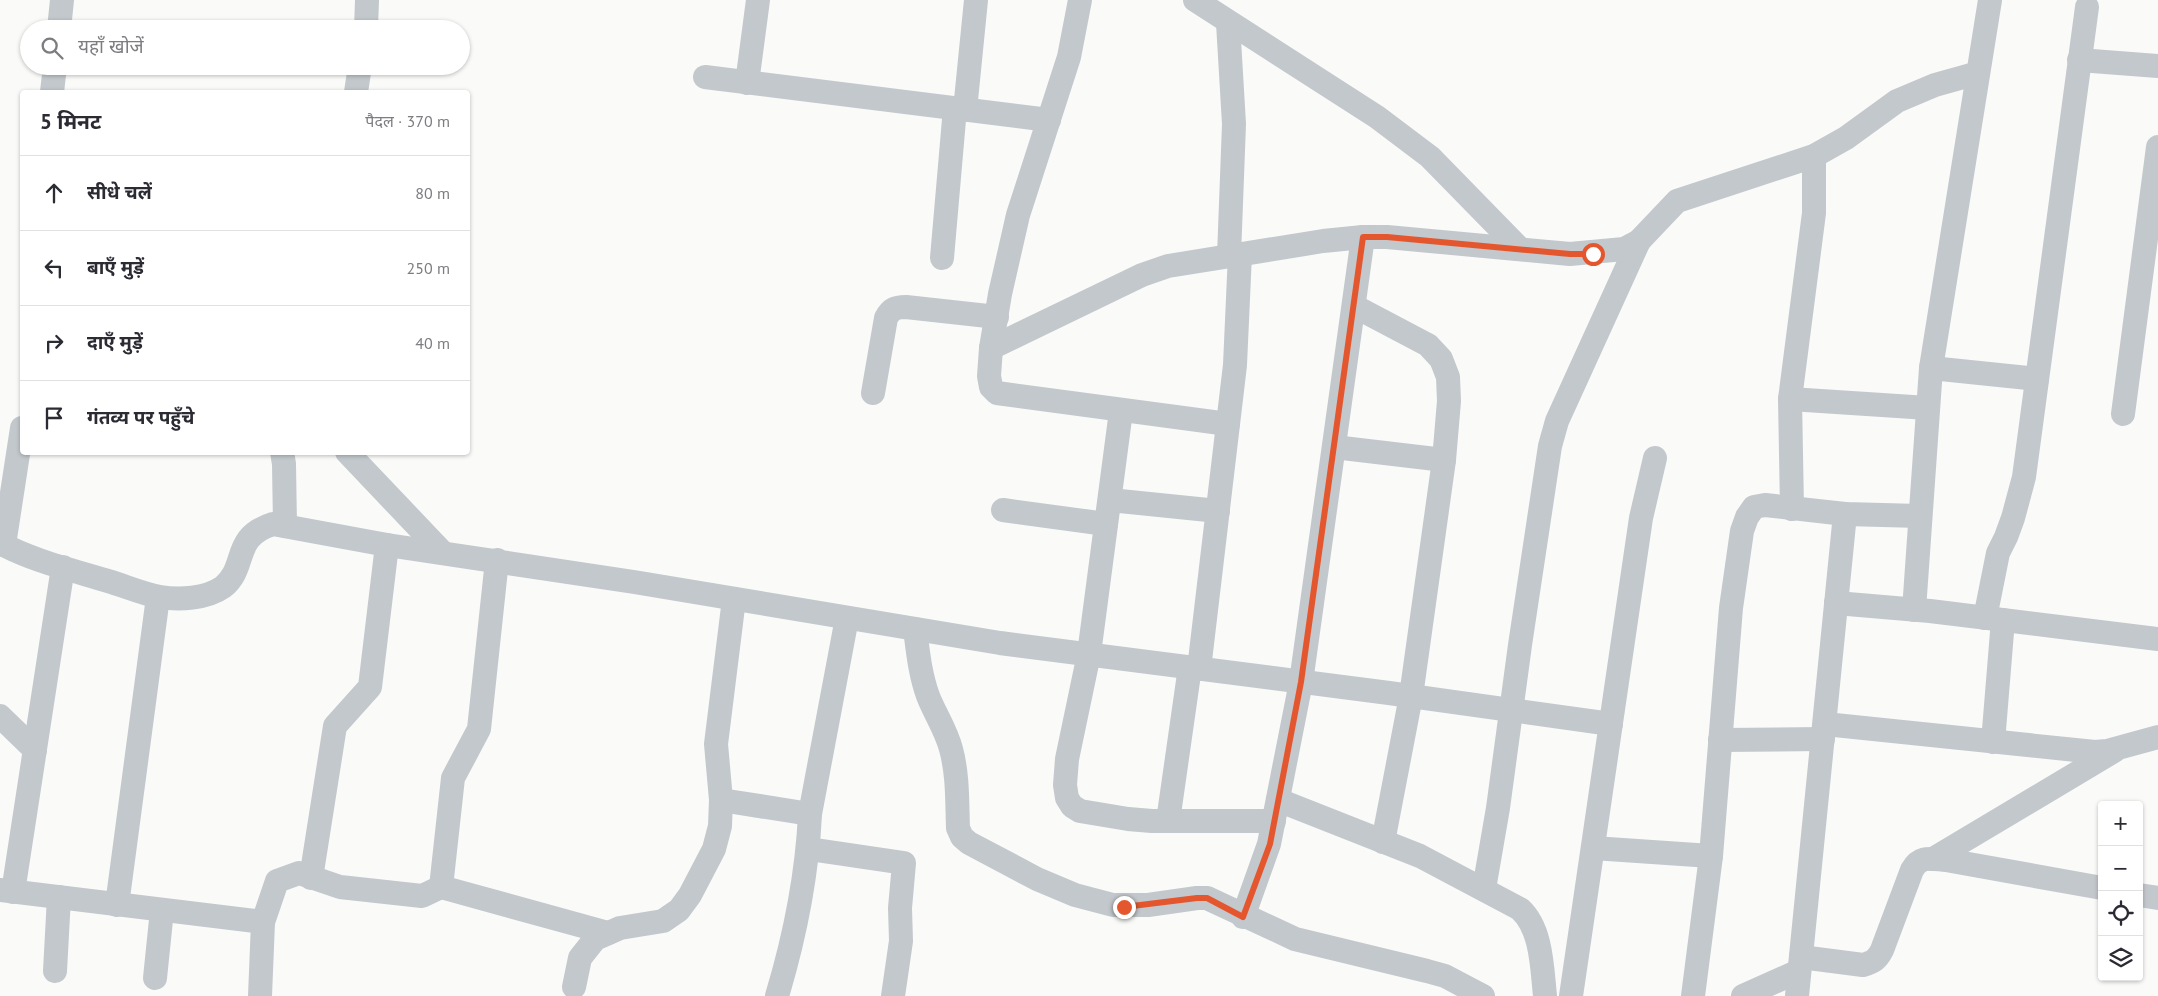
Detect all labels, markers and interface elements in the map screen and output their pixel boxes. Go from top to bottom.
search box [20,20,470,75]
icon: search [38,34,66,62]
text: यहाँ खोजें [78,34,144,58]
text: 5 मिनट [40,108,101,135]
text: पैदल · 370 m [365,111,450,131]
icon: ahead [40,179,68,207]
text: सीधे चलें [87,180,152,204]
text: 80 m [415,183,450,203]
route start [1582,243,1605,266]
icon: left [40,254,68,282]
text: बाएँ मुड़ें [87,255,144,279]
text: 250 m [407,258,450,278]
icon: right [40,329,68,357]
text: दाएँ मुड़ें [87,330,143,354]
text: 40 m [415,333,450,353]
icon: arrive [40,404,68,432]
text: गंतव्य पर पहुँचे [87,405,194,429]
map controls [2098,801,2143,981]
button: + [2098,801,2143,846]
button: − [2098,846,2143,891]
button: locate [2098,891,2143,936]
route end [1113,896,1136,919]
button: layers [2098,936,2143,981]

